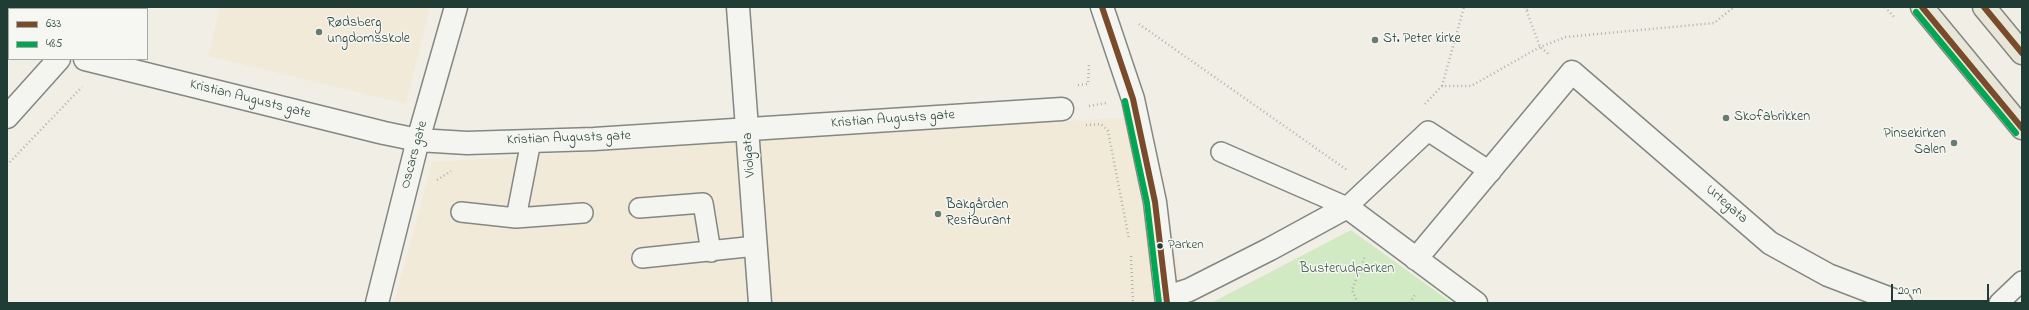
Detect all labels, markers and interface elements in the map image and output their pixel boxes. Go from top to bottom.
legend [8,8,148,60]
text: 633 [46,15,61,33]
place label: Rødsberg ungdomsskole [327,16,410,48]
marker: Rødsberg ungdomsskole [314,27,324,37]
place label: St. Peter kirke [1383,32,1461,48]
text: 485 [46,35,62,53]
marker: St. Peter kirke [1370,35,1380,45]
street label: Kristian Augusts gate [188,77,312,123]
street label: Kristian Augusts gate [831,107,955,133]
place label: Skofabrikken [1734,110,1810,126]
marker: Skofabrikken [1721,113,1731,123]
street label: Oscars gate [398,119,432,191]
place label: Pinsekirken Salen [1884,127,1946,160]
street label: Kristian Augusts gate [507,128,631,150]
street label: Violgata [740,132,760,178]
marker: Pinsekirken Salen [1949,138,1959,148]
street label: Urtegata [1702,182,1750,228]
place label: Bakgården Restaurant [946,198,1011,230]
marker: Bakgården Restaurant [933,209,943,219]
place label: Parken [1168,238,1204,254]
marker: Parken [1155,241,1165,251]
park label: Busterudparken [1300,262,1394,278]
scale bar [1893,276,1991,302]
text: 20 m [1898,282,1921,300]

